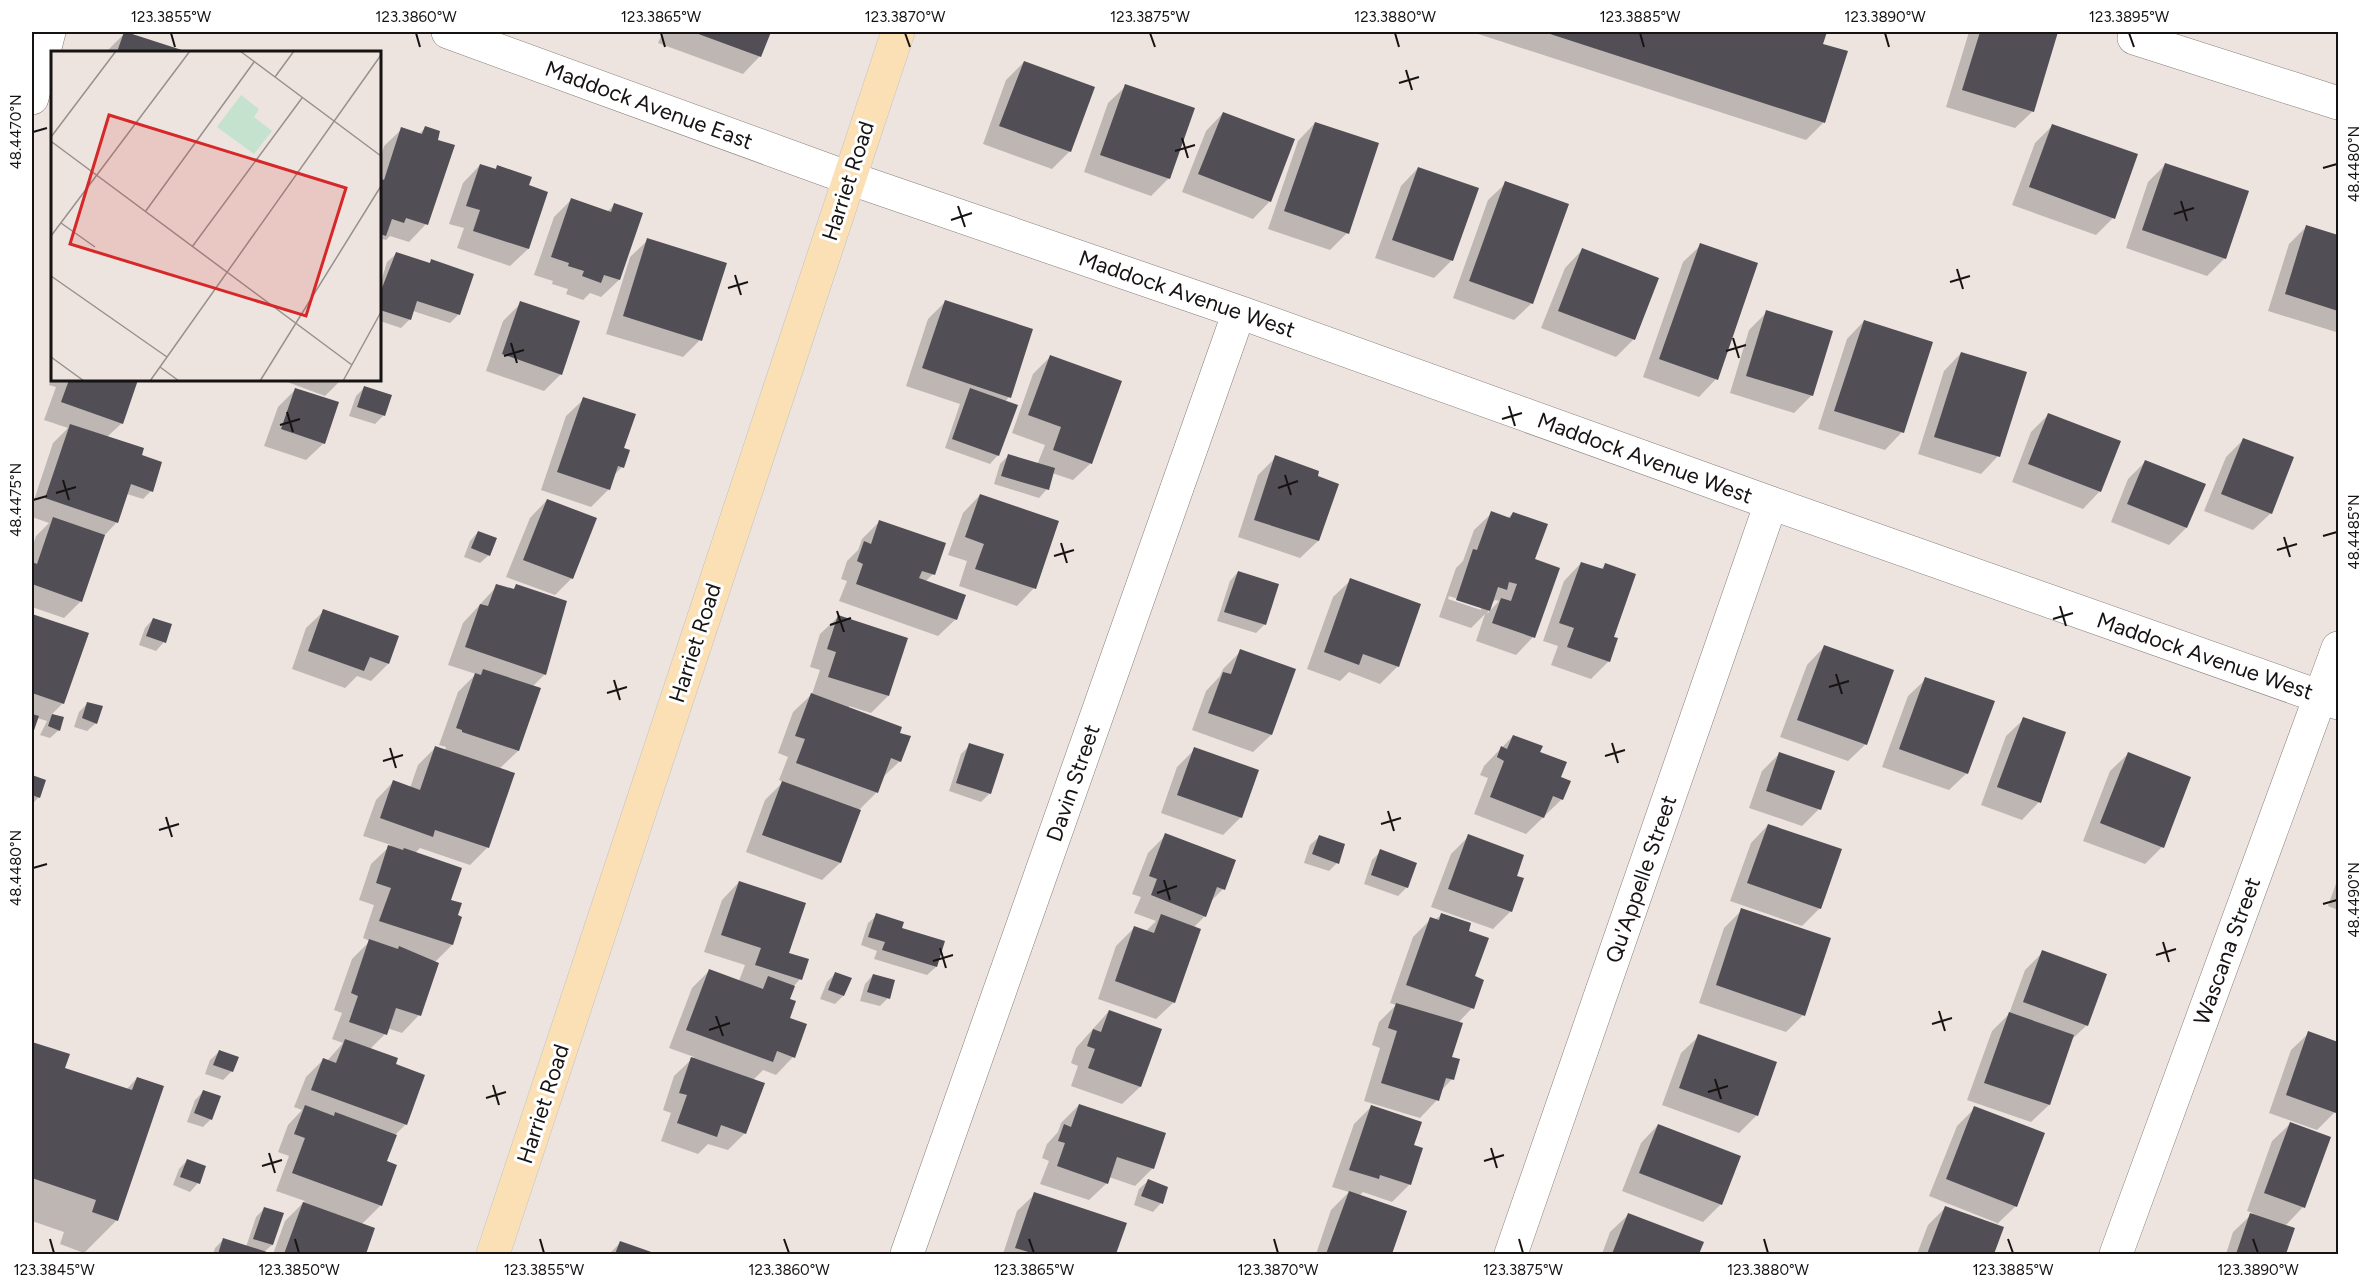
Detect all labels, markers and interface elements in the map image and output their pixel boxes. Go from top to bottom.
text: 123.3855°W [131,8,212,26]
text: 123.3860°W [375,8,457,26]
text: 123.3865°W [621,8,702,26]
text: 123.3870°W [865,8,946,26]
text: 123.3875°W [1110,8,1191,26]
text: 123.3880°W [1354,8,1437,26]
text: 123.3885°W [1599,8,1681,26]
text: 123.3890°W [1844,8,1926,26]
text: 123.3895°W [2089,8,2170,26]
inset map [51,51,381,381]
street label: Maddock Avenue East [541,55,757,155]
text: 48.4470°N [7,94,25,170]
street label: Harriet Road [816,118,880,244]
text: 48.4480°N [2345,126,2363,202]
street label: Maddock Avenue West [1075,244,1299,344]
street label: Maddock Avenue West [1534,406,1756,510]
text: 48.4475°N [7,463,25,537]
text: 48.4485°N [2345,494,2363,570]
street label: Harriet Road [663,580,727,706]
street label: Maddock Avenue West [2093,606,2317,706]
street label: Davin Street [1040,721,1106,845]
street label: Qu'Appelle Street [1600,792,1682,966]
text: 48.4480°N [7,830,25,906]
text: 48.4490°N [2345,862,2363,938]
street label: Wascana Street [2188,873,2266,1029]
street label: Harriet Road [511,1041,575,1167]
text: 123.3845°W [13,1261,95,1279]
text: 123.3850°W [258,1261,340,1279]
text: 123.3855°W [504,1261,585,1279]
text: 123.3860°W [748,1261,830,1279]
text: 123.3865°W [994,1261,1075,1279]
text: 123.3870°W [1238,1261,1319,1279]
text: 123.3875°W [1483,1261,1564,1279]
text: 123.3880°W [1727,1261,1810,1279]
text: 123.3885°W [1972,1261,2054,1279]
text: 123.3890°W [2217,1261,2299,1279]

